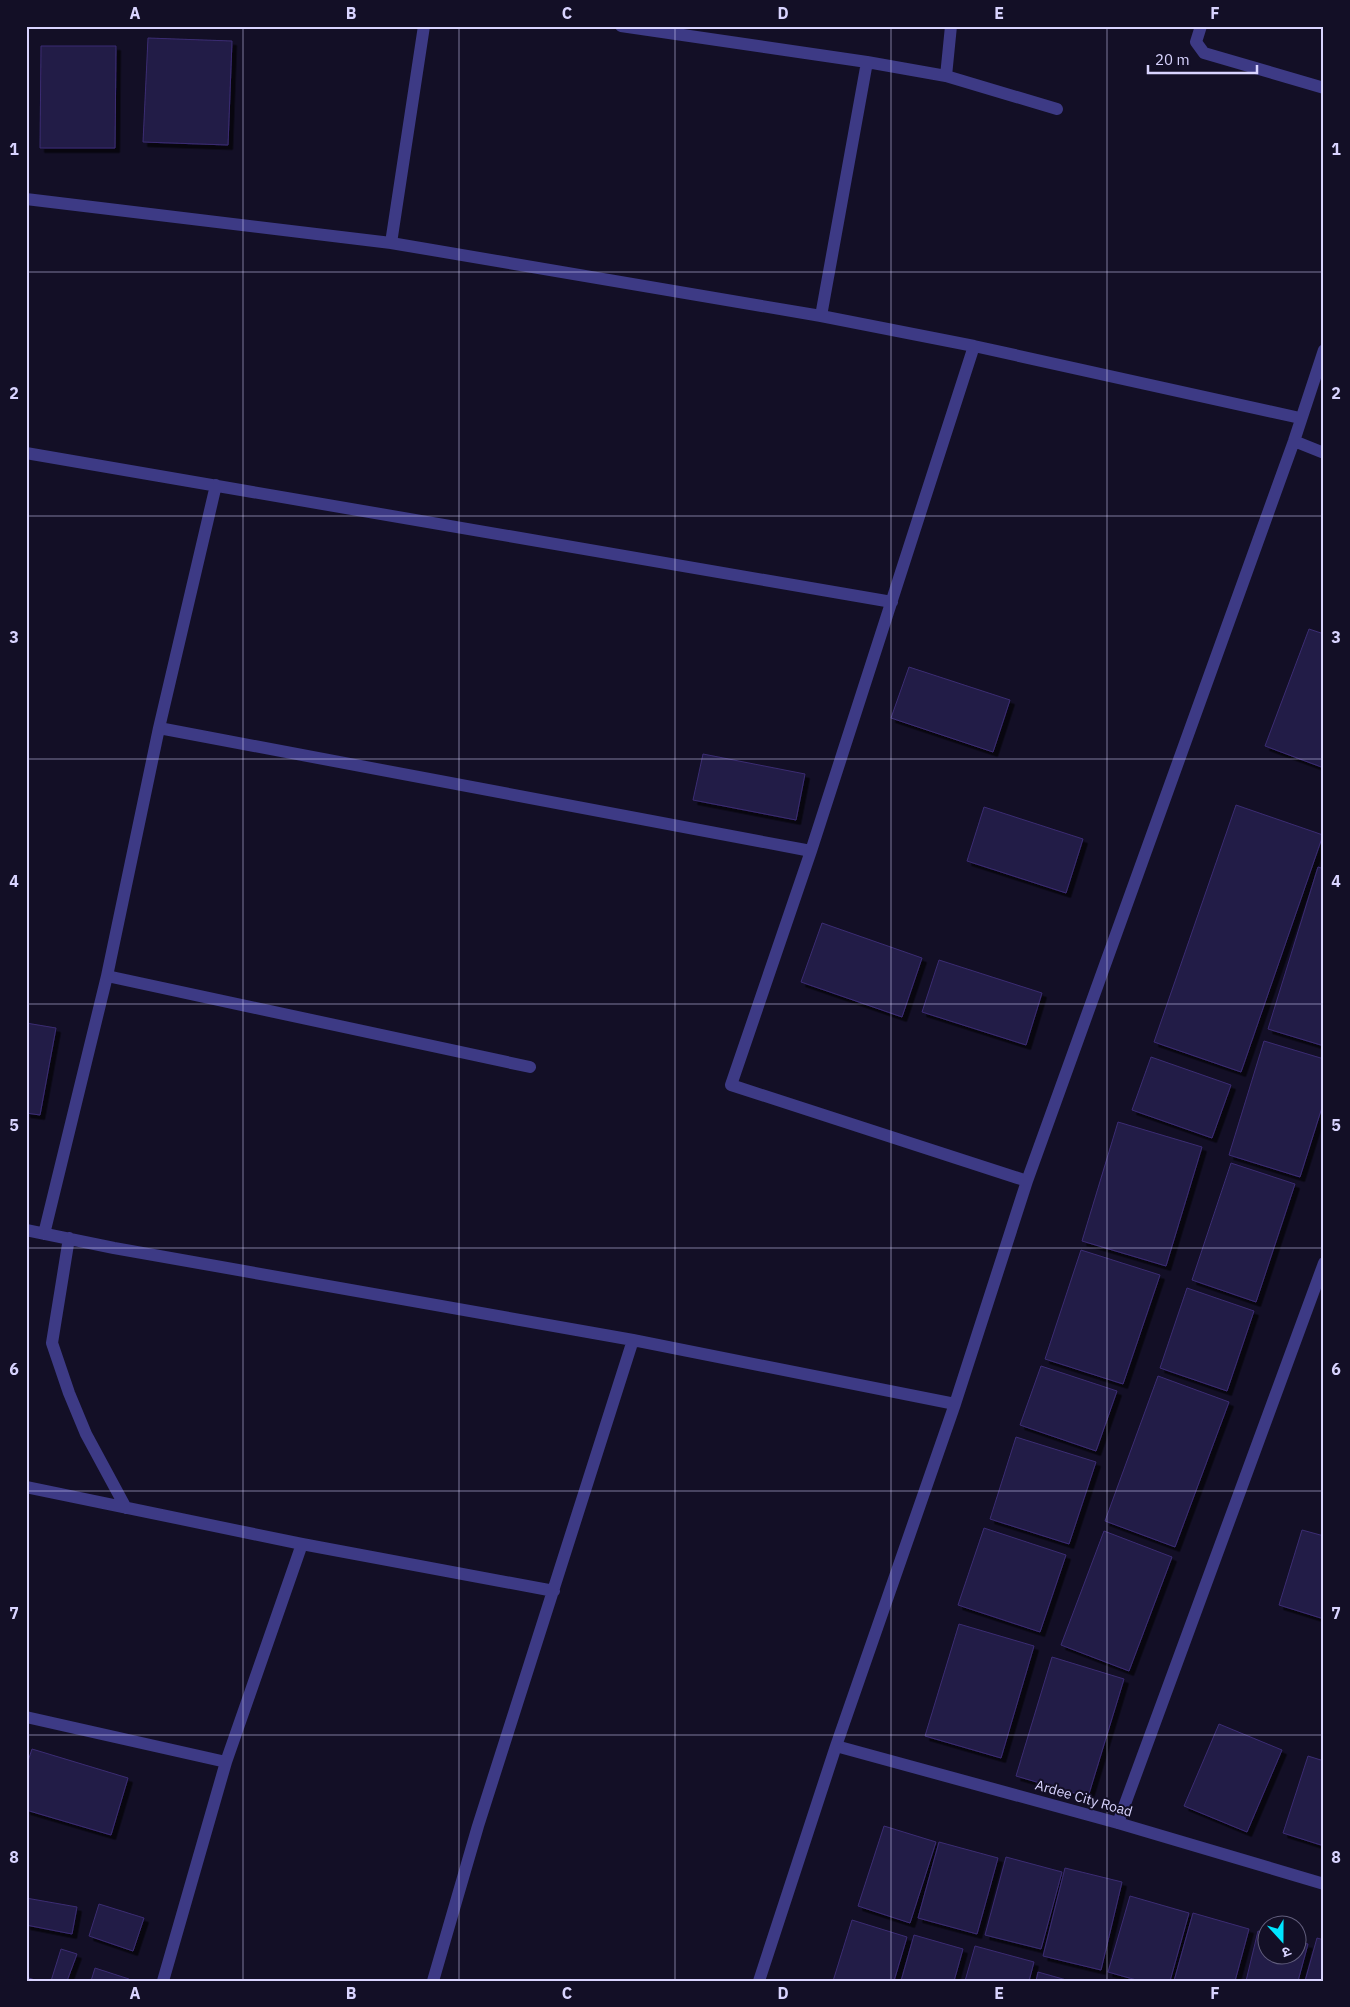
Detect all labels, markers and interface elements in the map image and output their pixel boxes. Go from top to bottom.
text: A [130,3,141,23]
text: B [346,3,357,23]
text: C [562,3,572,23]
text: D [777,3,789,23]
text: E [994,3,1004,23]
text: F [1210,3,1220,23]
scale bar [1148,42,1256,74]
text: 20 m [1155,50,1190,69]
text: 1 [9,139,19,159]
text: 1 [1331,139,1341,159]
text: 2 [9,383,19,403]
text: 2 [1331,383,1341,403]
text: 3 [9,627,19,647]
text: 3 [1331,627,1341,647]
text: 4 [9,871,19,891]
text: 4 [1331,871,1341,891]
text: 5 [9,1115,19,1135]
text: 5 [1331,1115,1341,1135]
text: 6 [9,1359,19,1379]
text: 6 [1331,1359,1341,1379]
text: 7 [9,1603,19,1623]
text: 7 [1331,1603,1341,1623]
street label: Ardee City Road [1033,1776,1135,1820]
text: 8 [9,1847,19,1867]
text: 8 [1331,1847,1341,1867]
north arrow [1258,1914,1308,1964]
text: उ [1279,1942,1294,1962]
text: A [130,1983,141,2003]
text: B [346,1983,357,2003]
text: C [562,1983,572,2003]
text: D [777,1983,789,2003]
text: E [994,1983,1004,2003]
text: F [1210,1983,1220,2003]

